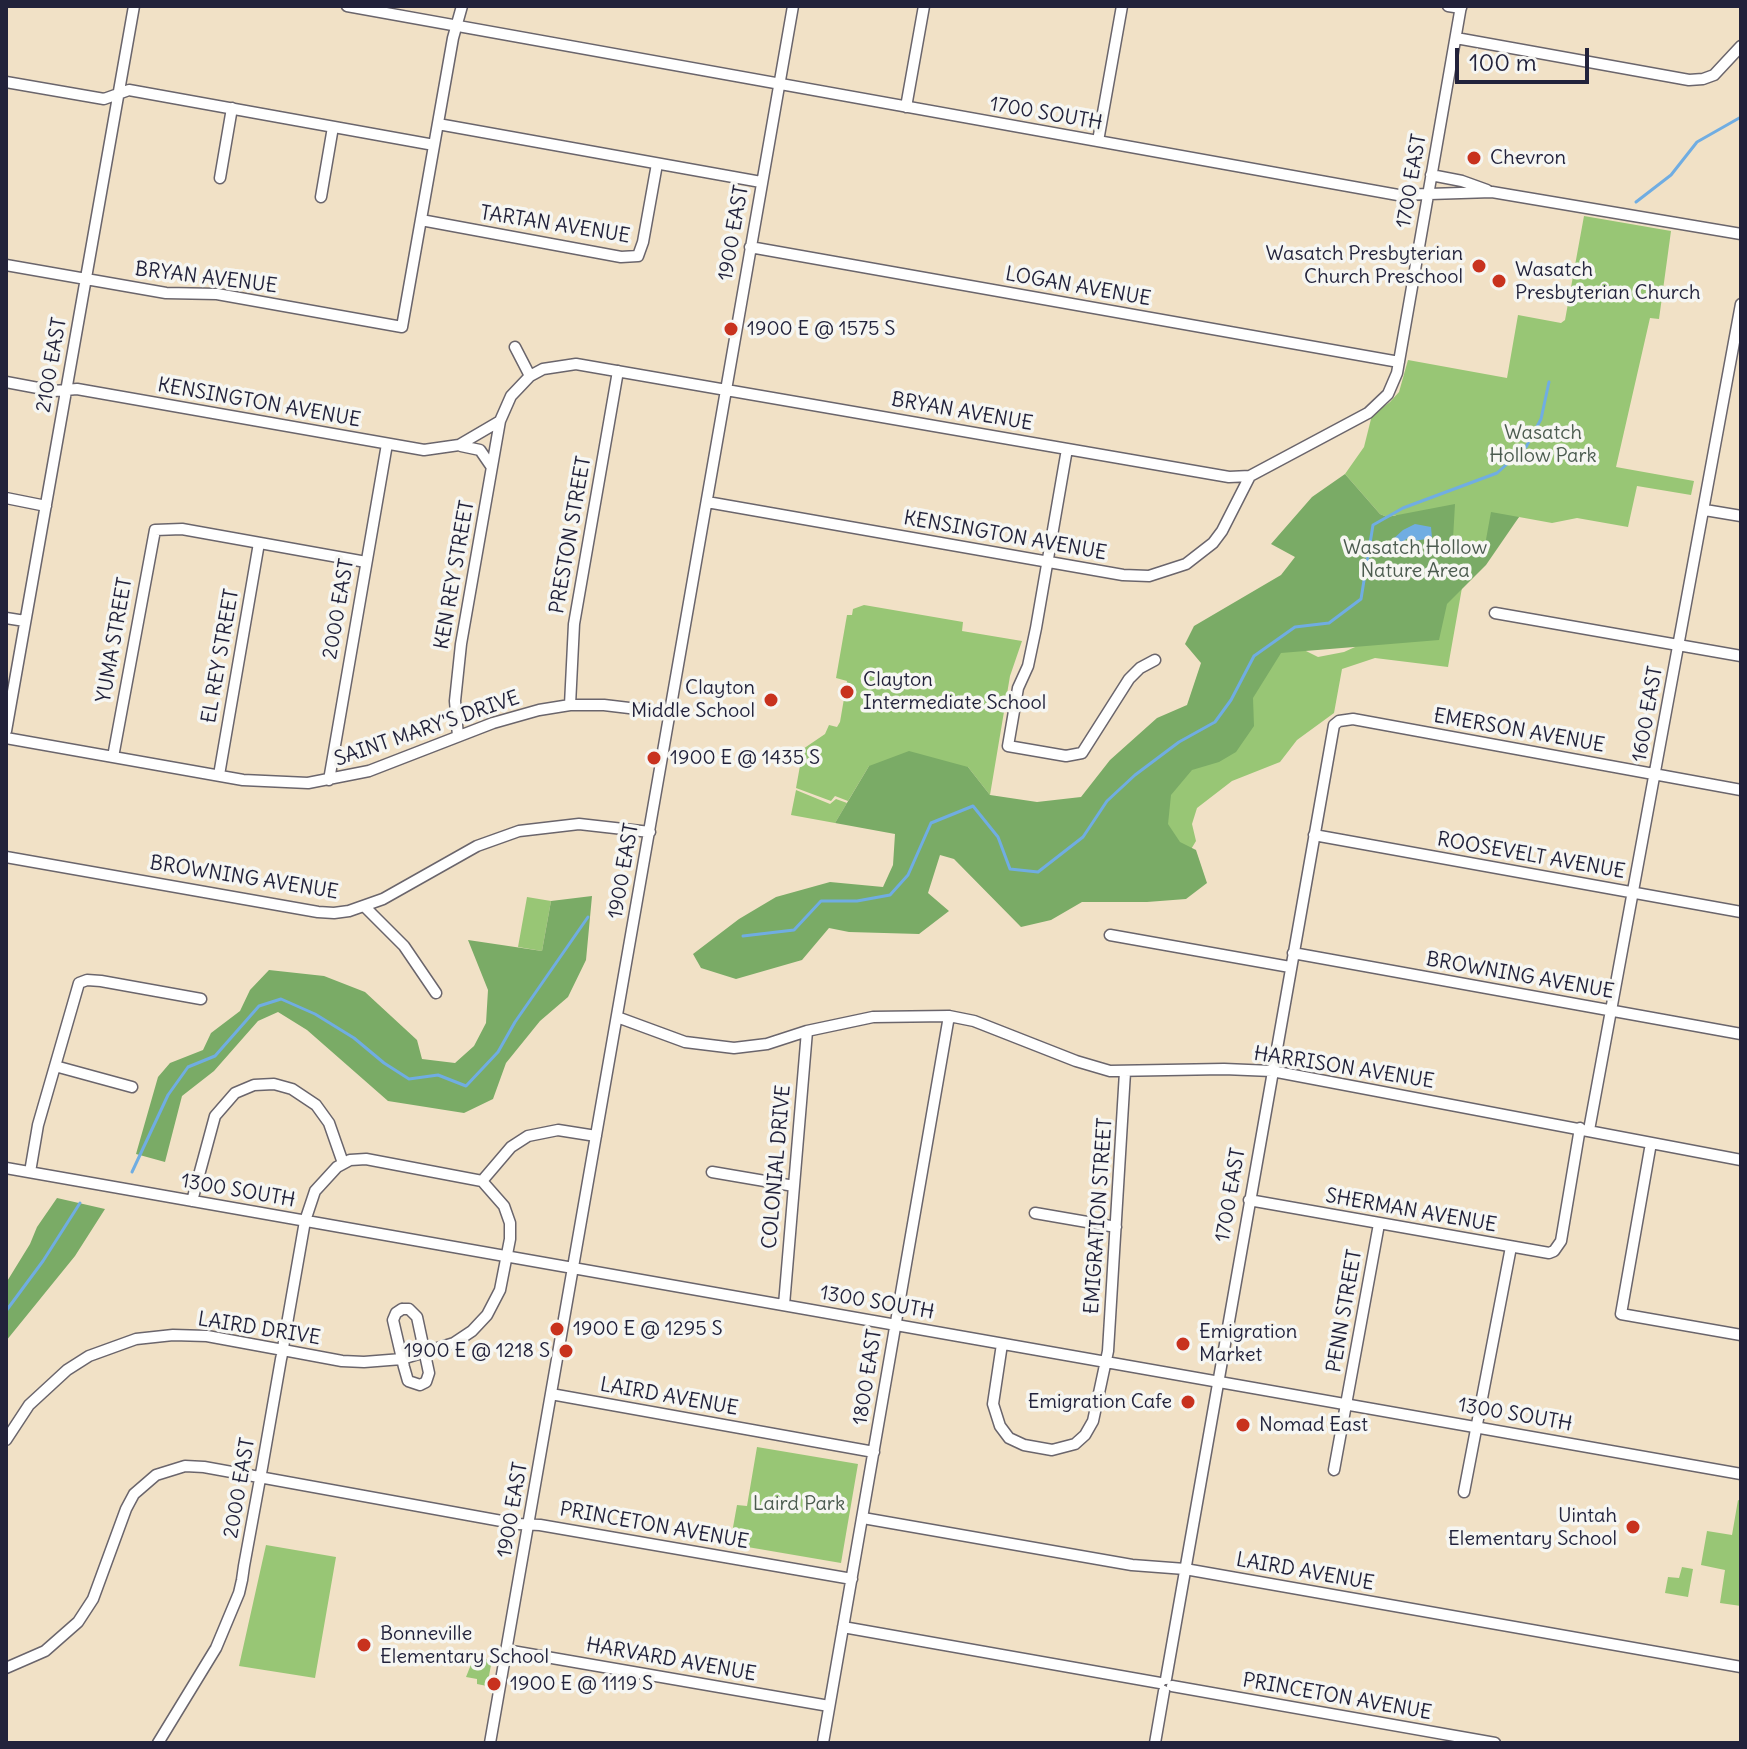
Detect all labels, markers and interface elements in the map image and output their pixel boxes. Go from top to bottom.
scale bar [1459,32,1593,82]
text: 100 m [1469,47,1537,77]
street label: 1700 SOUTH [988,92,1104,136]
street label: 1700 EAST [1392,132,1432,230]
place label: Chevron [1490,146,1566,170]
marker: Chevron [1465,149,1483,167]
street label: 1900 EAST [714,183,754,283]
street label: TARTAN AVENUE [478,201,632,249]
place label: Wasatch Presbyterian Church Preschool [1266,242,1463,289]
street label: BRYAN AVENUE [134,257,278,299]
marker: Wasatch Presbyterian Church Preschool [1470,257,1488,275]
place label: Wasatch Presbyterian Church [1515,258,1701,305]
street label: LOGAN AVENUE [1003,262,1153,312]
marker: Wasatch Presbyterian Church [1490,272,1508,290]
street label: 2100 EAST [32,316,72,414]
place label: 1900 E @ 1575 S [747,317,895,341]
marker: 1900 E @ 1575 S [722,320,740,338]
street label: KENSINGTON AVENUE [156,373,362,433]
street label: BRYAN AVENUE [889,388,1035,436]
park label: Wasatch Hollow Park [1489,421,1597,468]
street label: PRESTON STREET [545,454,597,616]
street label: KEN REY STREET [430,499,480,651]
street label: KENSINGTON AVENUE [902,506,1108,566]
park label: Wasatch Hollow Nature Area [1343,536,1487,583]
street label: 2000 EAST [318,557,360,661]
street label: YUMA STREET [92,576,138,704]
street label: EL REY STREET [197,587,245,725]
street label: 1600 EAST [1628,664,1668,764]
place label: Clayton Intermediate School [863,668,1046,715]
place label: Clayton Middle School [631,676,755,723]
marker: Clayton Intermediate School [838,683,856,701]
street label: SAINT MARY'S DRIVE [331,686,523,772]
marker: Clayton Middle School [762,691,780,709]
street label: EMERSON AVENUE [1432,704,1606,758]
place label: 1900 E @ 1435 S [670,746,820,770]
marker: 1900 E @ 1435 S [645,749,663,767]
street label: 1900 EAST [604,821,644,921]
street label: ROOSEVELT AVENUE [1435,828,1627,884]
street label: BROWNING AVENUE [148,851,340,905]
street label: BROWNING AVENUE [1424,948,1616,1004]
street label: HARRISON AVENUE [1252,1042,1436,1094]
street label: COLONIAL DRIVE [758,1084,796,1250]
street label: EMIGRATION STREET [1080,1117,1118,1315]
street label: 1700 EAST [1211,1146,1251,1244]
street label: 1300 SOUTH [179,1169,297,1213]
street label: SHERMAN AVENUE [1324,1184,1498,1238]
street label: PENN STREET [1322,1248,1368,1374]
street label: 1300 SOUTH [818,1281,936,1325]
street label: LAIRD DRIVE [196,1307,322,1351]
place label: 1900 E @ 1295 S [573,1317,723,1341]
marker: 1900 E @ 1295 S [548,1320,566,1338]
place label: Emigration Market [1199,1320,1297,1367]
street label: 1800 EAST [849,1327,887,1427]
marker: Emigration Market [1174,1335,1192,1353]
place label: 1900 E @ 1218 S [404,1339,550,1363]
marker: 1900 E @ 1218 S [557,1342,575,1360]
street label: LAIRD AVENUE [598,1373,740,1421]
place label: Emigration Cafe [1028,1390,1172,1414]
marker: Emigration Cafe [1179,1393,1197,1411]
street label: 1300 SOUTH [1456,1393,1574,1437]
place label: Nomad East [1259,1413,1368,1437]
marker: Nomad East [1234,1416,1252,1434]
street label: 2000 EAST [219,1436,261,1540]
street label: 1900 EAST [493,1460,533,1560]
park label: Laird Park [753,1492,845,1516]
street label: PRINCETON AVENUE [558,1498,750,1554]
place label: Uintah Elementary School [1448,1504,1617,1551]
marker: Uintah Elementary School [1624,1518,1642,1536]
street label: LAIRD AVENUE [1234,1548,1376,1596]
place label: Bonneville Elementary School [380,1622,549,1669]
street label: HARVARD AVENUE [584,1633,758,1687]
marker: Bonneville Elementary School [355,1636,373,1654]
street label: PRINCETON AVENUE [1241,1669,1433,1725]
place label: 1900 E @ 1119 S [510,1672,653,1696]
marker: 1900 E @ 1119 S [485,1675,503,1693]

